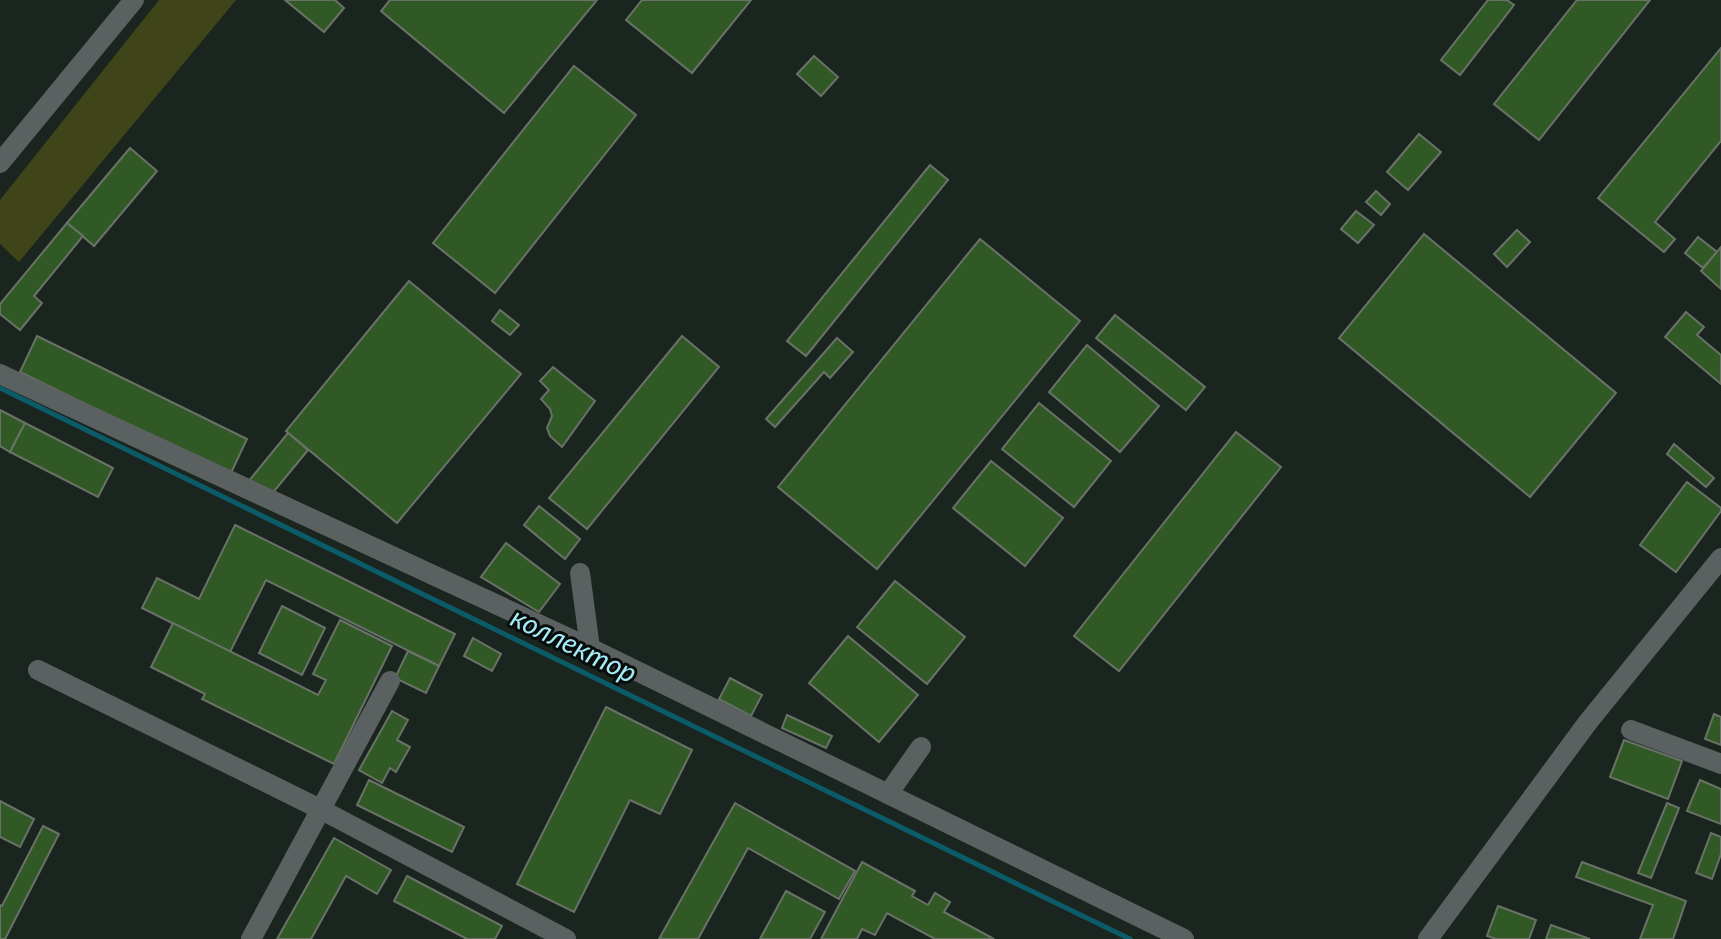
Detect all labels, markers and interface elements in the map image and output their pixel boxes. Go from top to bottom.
water label: коллектор [506,599,643,689]

